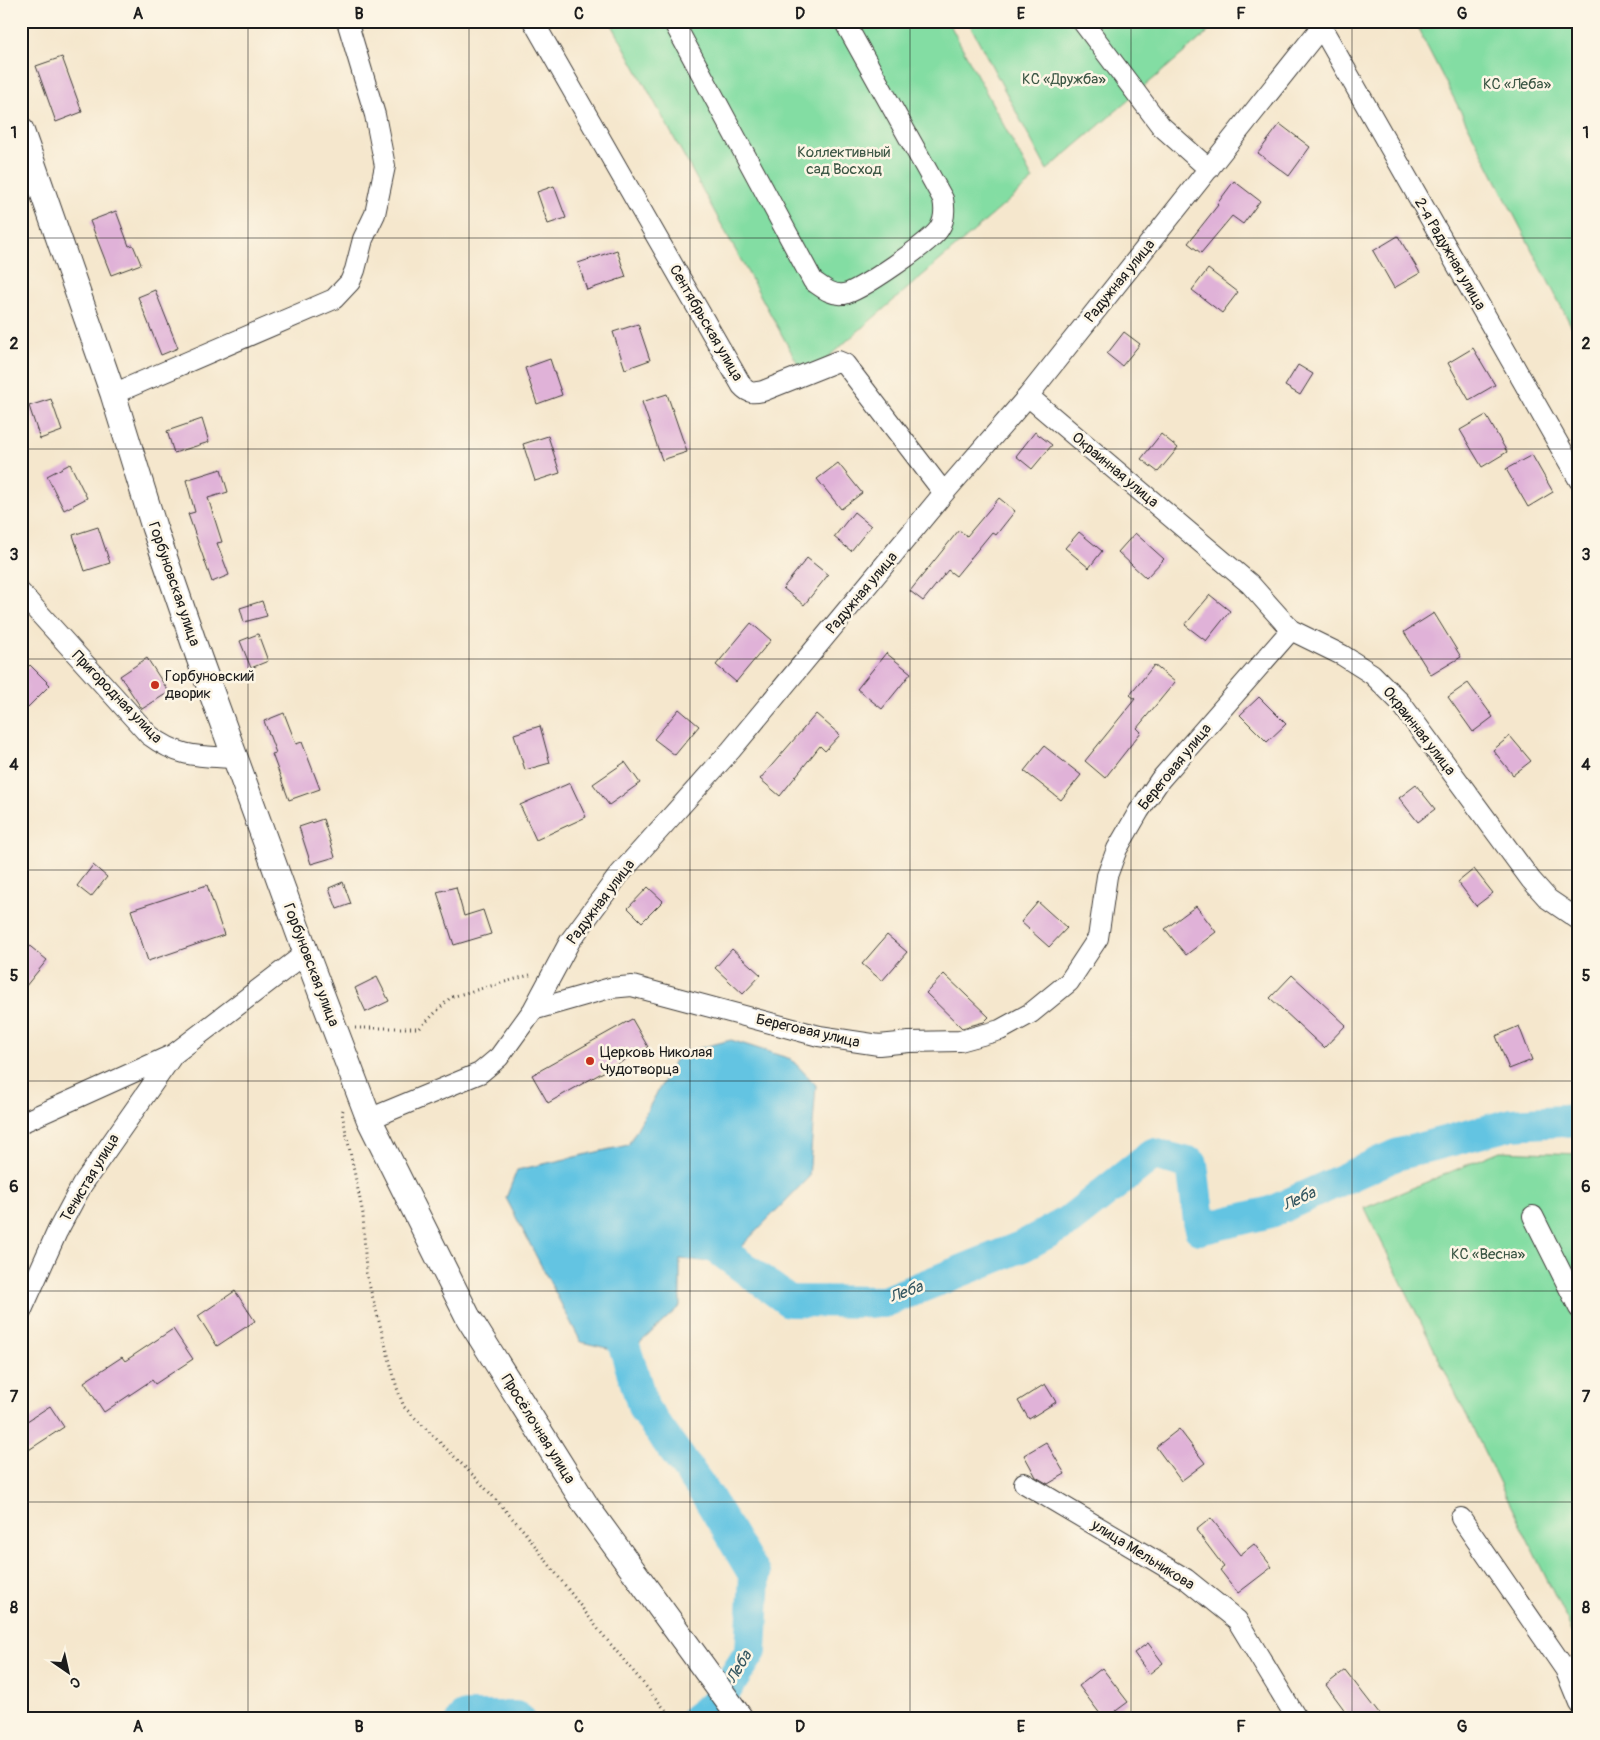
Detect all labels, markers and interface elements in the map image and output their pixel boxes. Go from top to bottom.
text: A [133,4,144,24]
text: B [354,4,364,24]
text: C [574,4,584,24]
text: D [795,4,805,24]
text: E [1017,4,1026,24]
text: F [1236,4,1246,24]
text: G [1457,4,1468,24]
park label: КС «Дружба» [1022,70,1106,89]
park label: КС «Леба» [1483,75,1551,94]
text: 1 [11,123,17,143]
text: 1 [1583,123,1589,143]
park label: Коллективный сад Восход [797,143,891,179]
street label: 2-я Радужная улица [1410,194,1490,314]
street label: Радужная улица [1081,236,1159,326]
street label: Сентябрьская улица [665,261,747,385]
text: 2 [10,334,19,354]
text: 2 [1582,334,1591,354]
street label: Окраинная улица [1068,428,1162,512]
street label: Горбуновская улица [144,519,204,649]
text: 3 [10,545,19,565]
text: 3 [1582,545,1591,565]
street label: Радужная улица [822,548,902,638]
street label: Пригородная улица [68,646,166,748]
place label: Горбуновский дворик [165,667,255,703]
marker: Горбуновский дворик [149,679,161,691]
street label: Окраинная улица [1378,683,1460,779]
street label: Береговая улица [1134,720,1216,814]
text: 4 [9,755,19,775]
text: 4 [1581,755,1591,775]
street label: Радужная улица [563,856,639,948]
street label: Горбуновская улица [279,901,343,1029]
text: 5 [10,966,19,986]
text: 5 [1582,966,1591,986]
street label: Береговая улица [754,1010,862,1052]
place label: Церковь Николая Чудотворца [600,1043,712,1079]
marker: Церковь Николая Чудотворца [584,1055,596,1067]
street label: Тенистая улица [56,1131,124,1225]
text: 6 [9,1177,19,1197]
text: 6 [1581,1177,1591,1197]
water label: Леба [1279,1182,1320,1215]
park label: КС «Весна» [1451,1245,1525,1264]
water label: Леба [886,1276,927,1307]
street label: Просёлочная улица [497,1371,579,1487]
text: 7 [10,1387,19,1407]
text: 7 [1582,1387,1591,1407]
street label: улица Мельникова [1087,1515,1198,1594]
text: 8 [10,1598,18,1618]
text: 8 [1582,1598,1590,1618]
water label: Леба [722,1646,757,1687]
north arrow [42,1648,92,1698]
text: С [66,1673,83,1692]
text: A [133,1717,144,1737]
text: B [354,1717,364,1737]
text: C [574,1717,584,1737]
text: D [795,1717,805,1737]
text: E [1017,1717,1026,1737]
text: F [1236,1717,1246,1737]
text: G [1457,1717,1468,1737]

